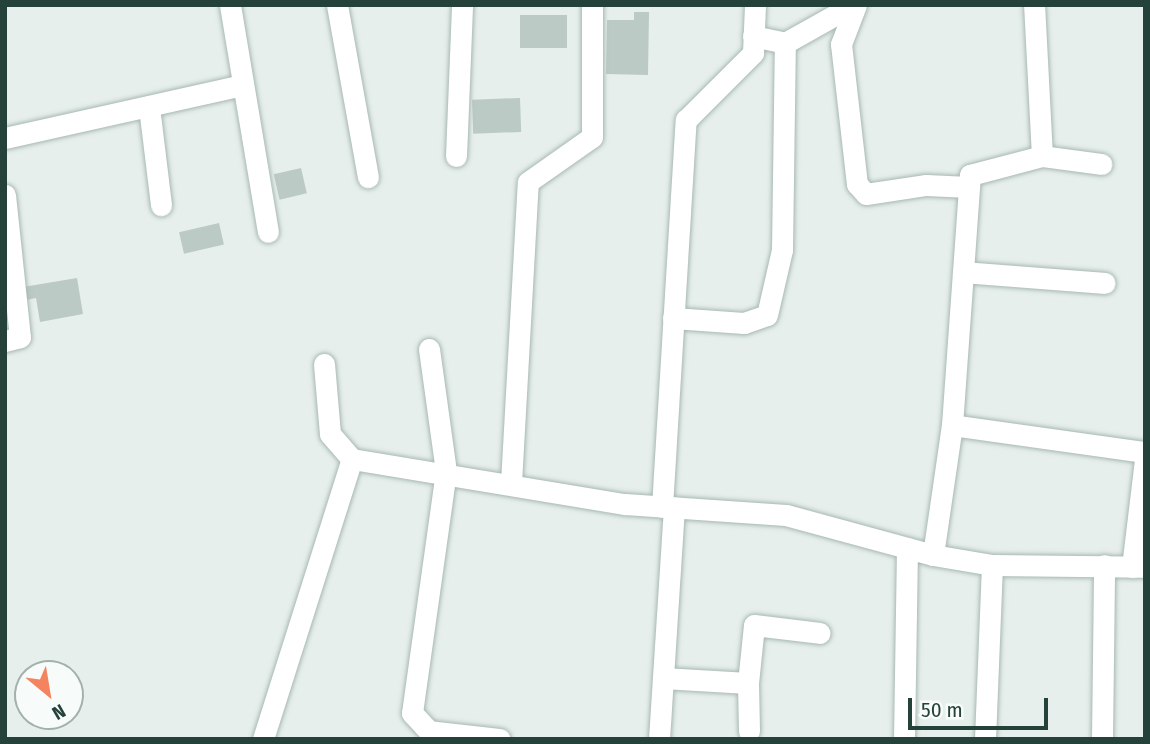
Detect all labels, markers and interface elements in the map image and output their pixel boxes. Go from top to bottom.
north arrow [14,660,84,730]
scale bar [912,684,1052,728]
text: 50 m [921,697,963,723]
text: N [48,699,69,725]

